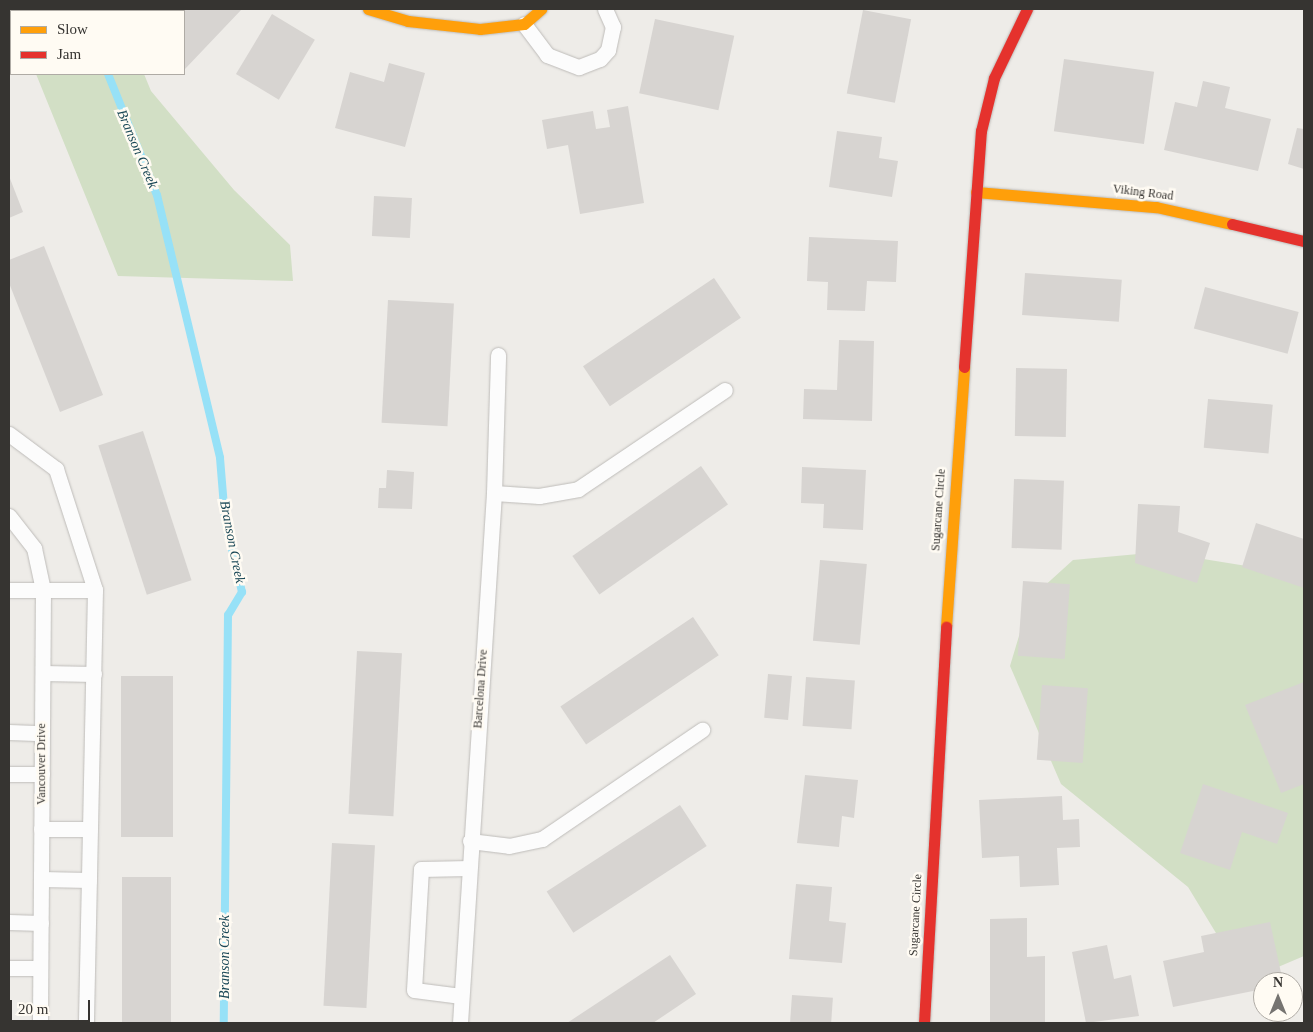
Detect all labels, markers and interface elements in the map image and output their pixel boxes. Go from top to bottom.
legend [10,10,185,75]
text: Slow [57,21,88,37]
text: Jam [57,46,81,62]
water label: Branson Creek [113,107,161,191]
street label: Viking Road [1112,182,1174,204]
street label: Sugarcane Circle [929,468,949,552]
water label: Branson Creek [216,499,248,585]
street label: Barcelona Drive [471,649,491,729]
street label: Vancouver Drive [35,723,49,805]
street label: Sugarcane Circle [907,874,925,956]
water label: Branson Creek [217,915,233,999]
north arrow [1253,972,1303,1022]
text: N [1273,975,1283,990]
scale bar [12,990,92,1022]
text: 20 m [18,1001,48,1017]

